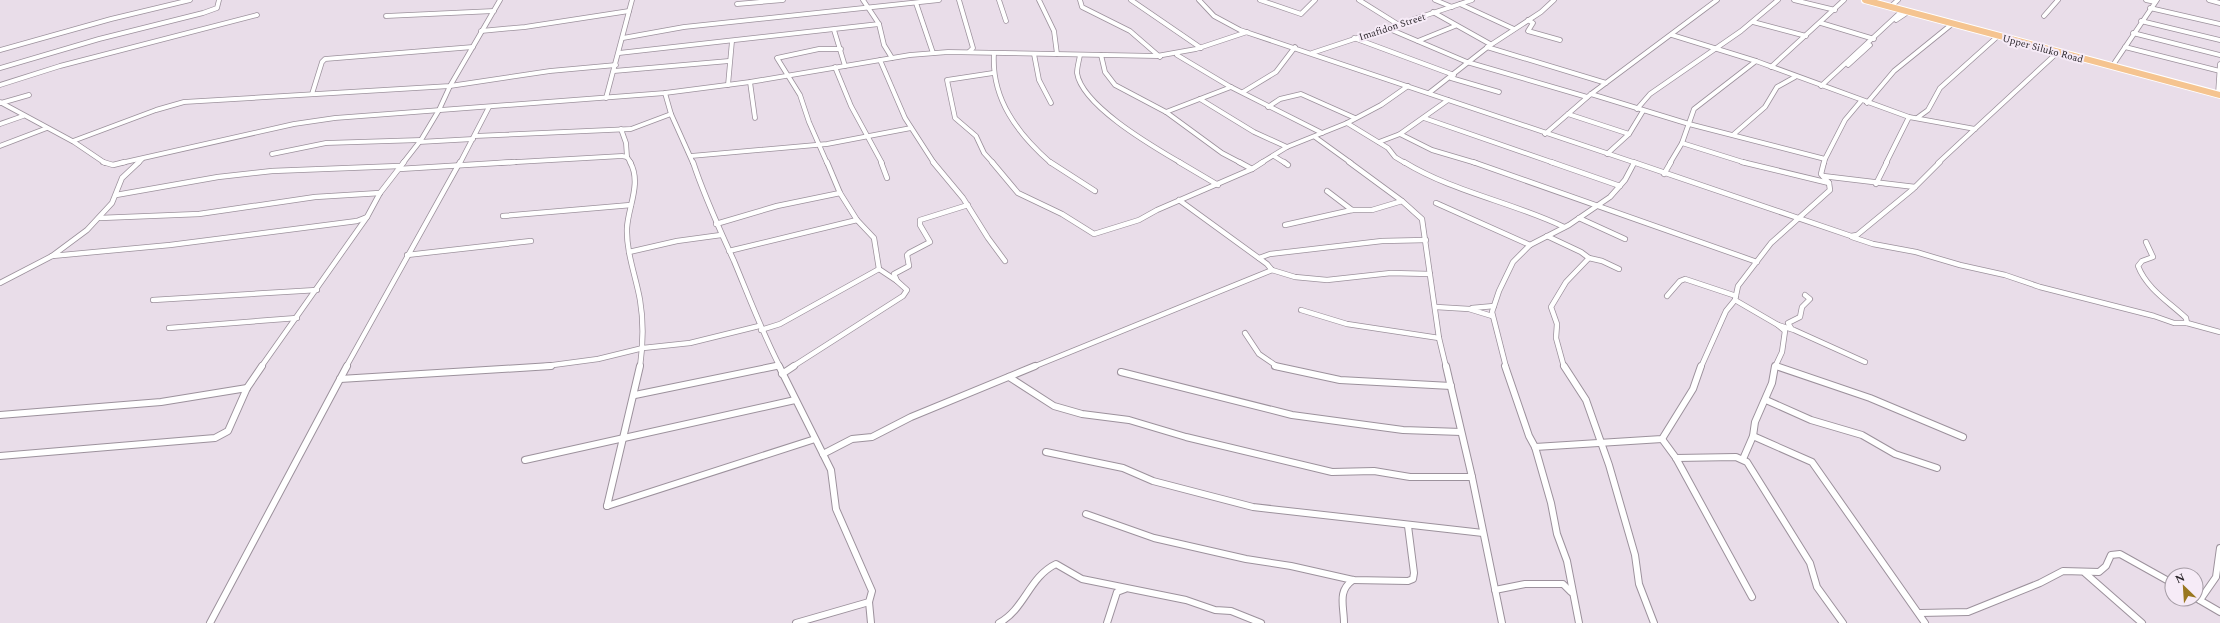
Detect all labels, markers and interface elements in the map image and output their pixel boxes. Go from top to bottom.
street label: Imafidon Street [1357,8,1428,45]
street label: Upper Siluko Road [2000,30,2085,68]
north arrow [2164,567,2204,607]
text: N [2172,569,2188,588]

